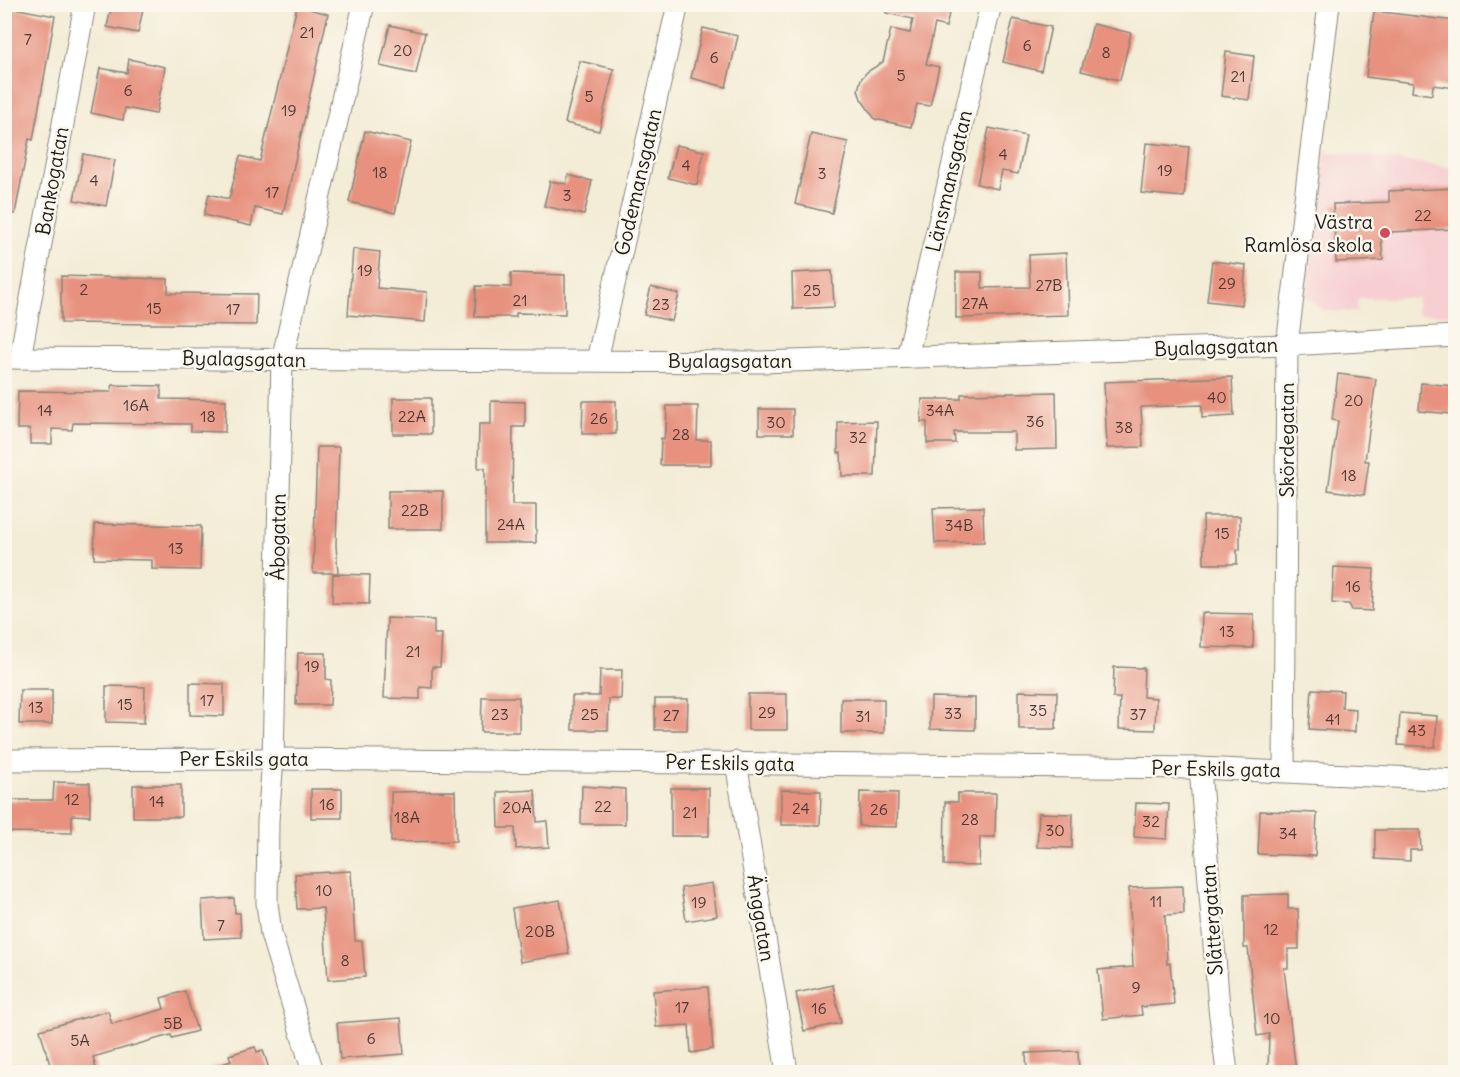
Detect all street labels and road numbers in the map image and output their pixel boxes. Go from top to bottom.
street label: Godemansgatan [608,106,667,258]
street label: Länsmansgatan [920,108,977,254]
street label: Bankogatan [30,125,73,237]
street label: Byalagsgatan [1153,332,1279,361]
street label: Byalagsgatan [182,345,306,372]
street label: Byalagsgatan [668,348,792,373]
street label: Skördegatan [1274,382,1299,498]
street label: Åbogatan [264,493,291,581]
street label: Per Eskils gata [179,746,309,771]
street label: Per Eskils gata [665,749,795,776]
street label: Per Eskils gata [1151,755,1281,782]
street label: Slåttergatan [1195,864,1228,976]
street label: Änggatan [742,873,781,963]

